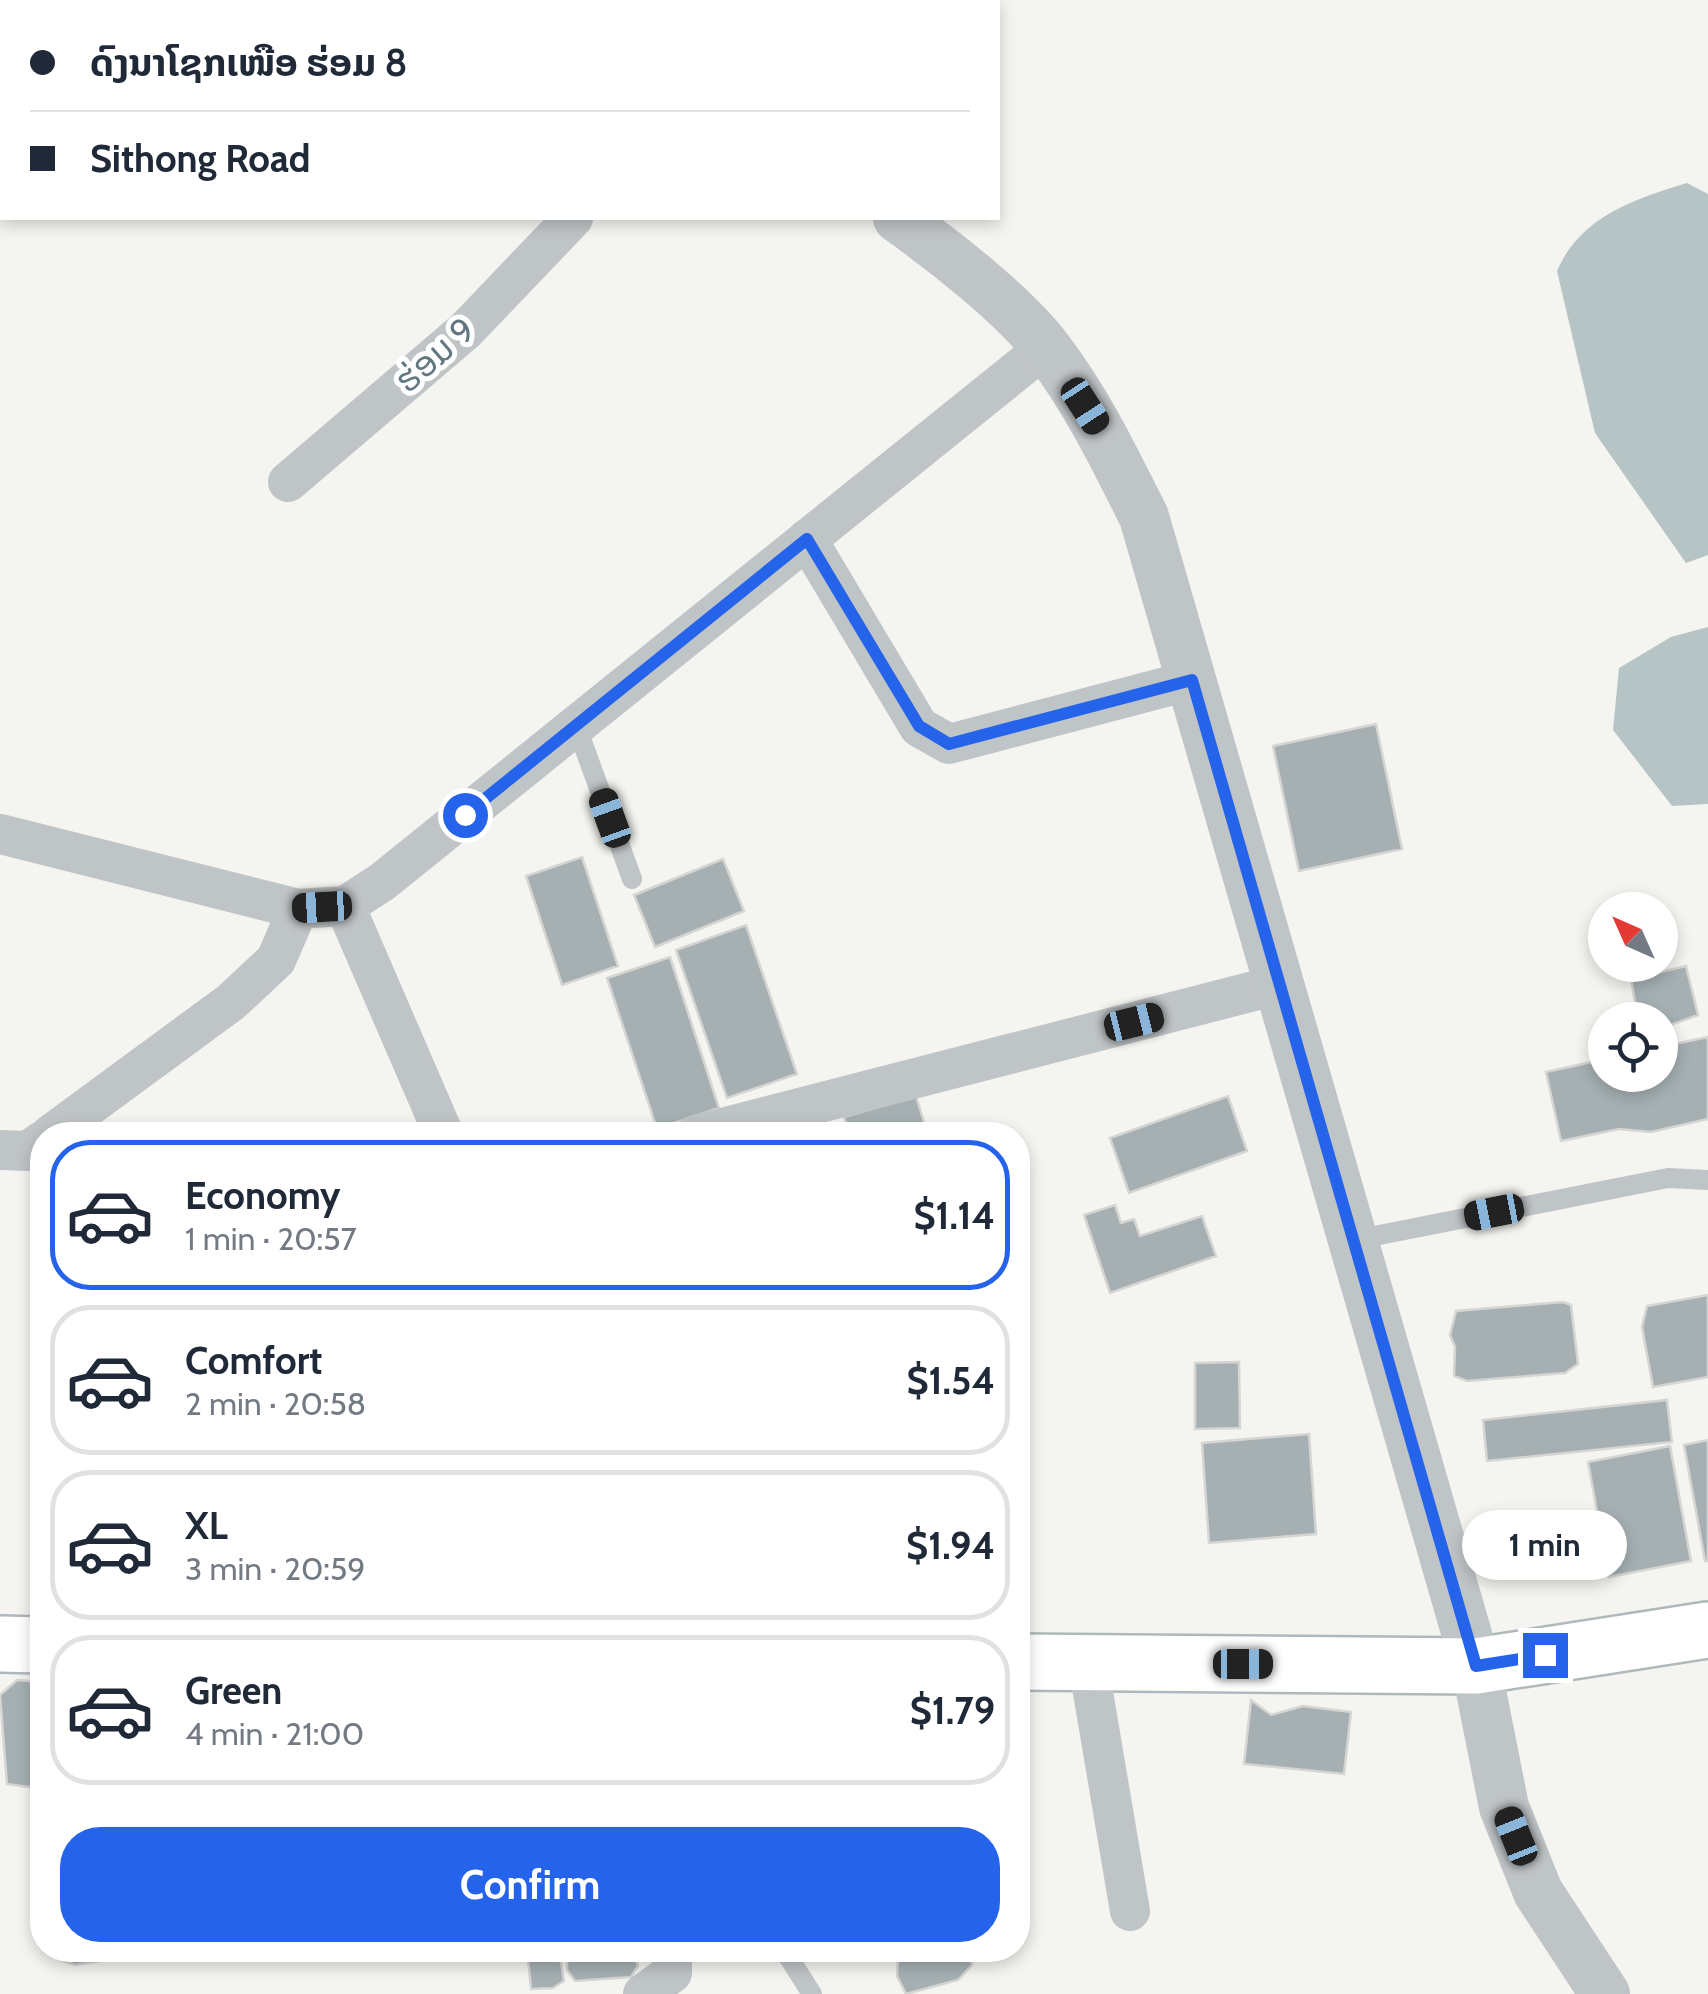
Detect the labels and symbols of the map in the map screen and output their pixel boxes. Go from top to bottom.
street label: ຮ່ອມ 9 [386,308,484,401]
car [1056,373,1114,439]
car [586,785,634,851]
route start [443,793,488,838]
car [291,890,353,924]
north arrow [1588,892,1678,982]
car [1101,1000,1167,1044]
car [1462,1192,1526,1232]
callout: 1 min [1462,1510,1628,1580]
route end [1523,1633,1568,1678]
car [1213,1649,1273,1679]
car [1491,1803,1541,1869]

